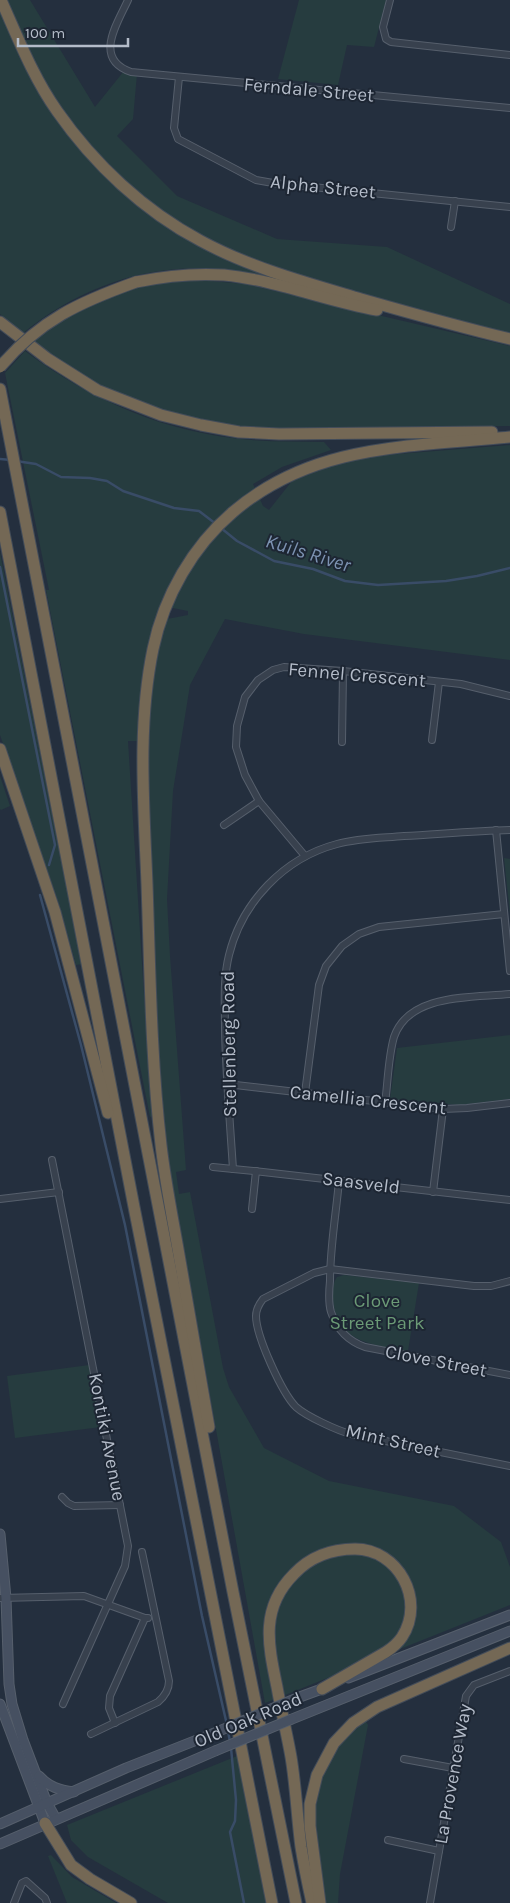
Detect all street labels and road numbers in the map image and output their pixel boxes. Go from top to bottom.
street label: Ferndale Street [243,73,375,107]
street label: Alpha Street [269,171,377,203]
street label: Fennel Crescent [287,658,427,692]
street label: Stellenberg Road [217,970,241,1118]
street label: Camellia Crescent [289,1081,447,1119]
street label: Saasveld [321,1167,401,1199]
street label: Clove Street [383,1340,489,1382]
street label: Kontiki Avenue [84,1371,130,1503]
street label: Mint Street [343,1419,443,1463]
street label: Old Oak Road [191,1687,305,1753]
street label: La Provence Way [430,1702,476,1846]

